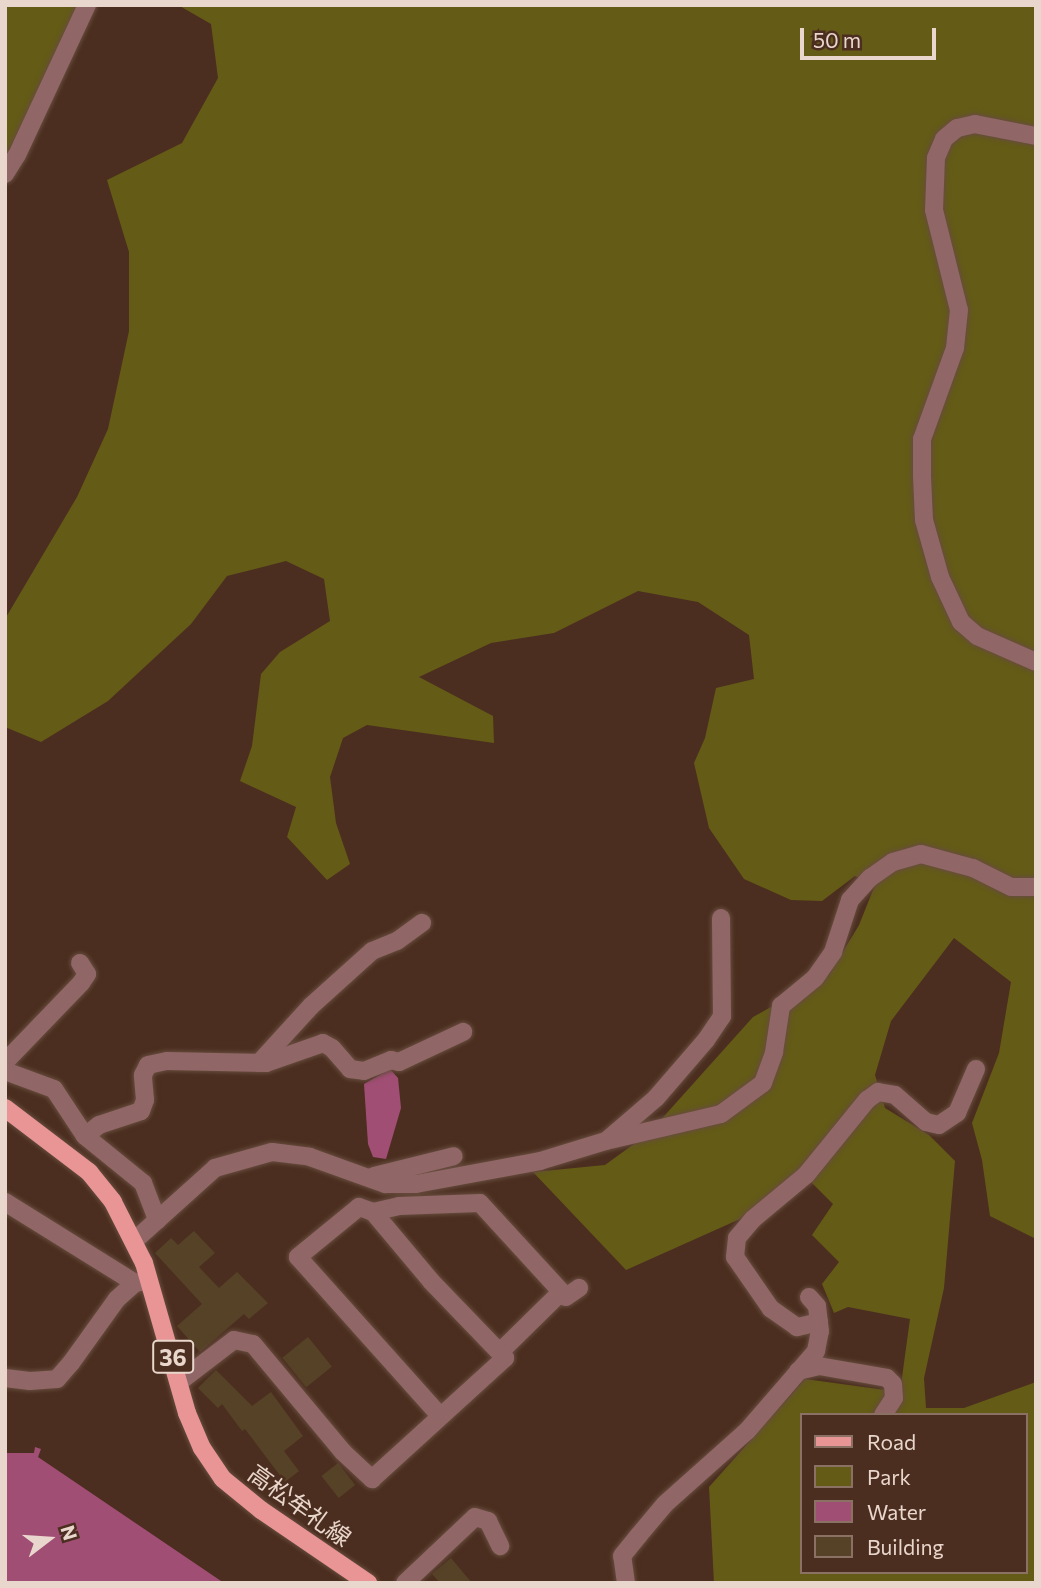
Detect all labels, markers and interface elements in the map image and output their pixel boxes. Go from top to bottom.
scale bar [803,14,940,58]
text: 50 m [813,27,861,52]
road number: 36 [152,1338,194,1376]
legend [800,1413,1027,1574]
text: Road [867,1429,916,1454]
street label: 高松牟礼線 [243,1458,357,1552]
text: Park [867,1464,911,1489]
text: Water [867,1499,926,1524]
north arrow [14,1504,84,1574]
text: N [56,1523,83,1543]
text: Building [867,1534,944,1559]

